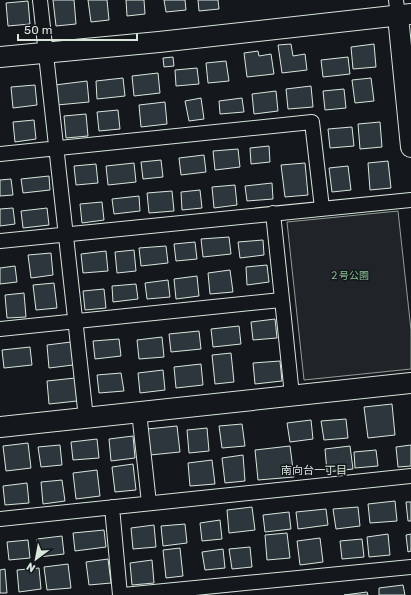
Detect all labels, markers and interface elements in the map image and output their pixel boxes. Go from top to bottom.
scale bar [18,16,137,42]
text: 50 m [24,23,52,37]
park label: ２号公園 [329,270,369,282]
district label: 南向台一丁目 [281,464,347,477]
north arrow [16,539,56,579]
text: N [24,559,38,575]

